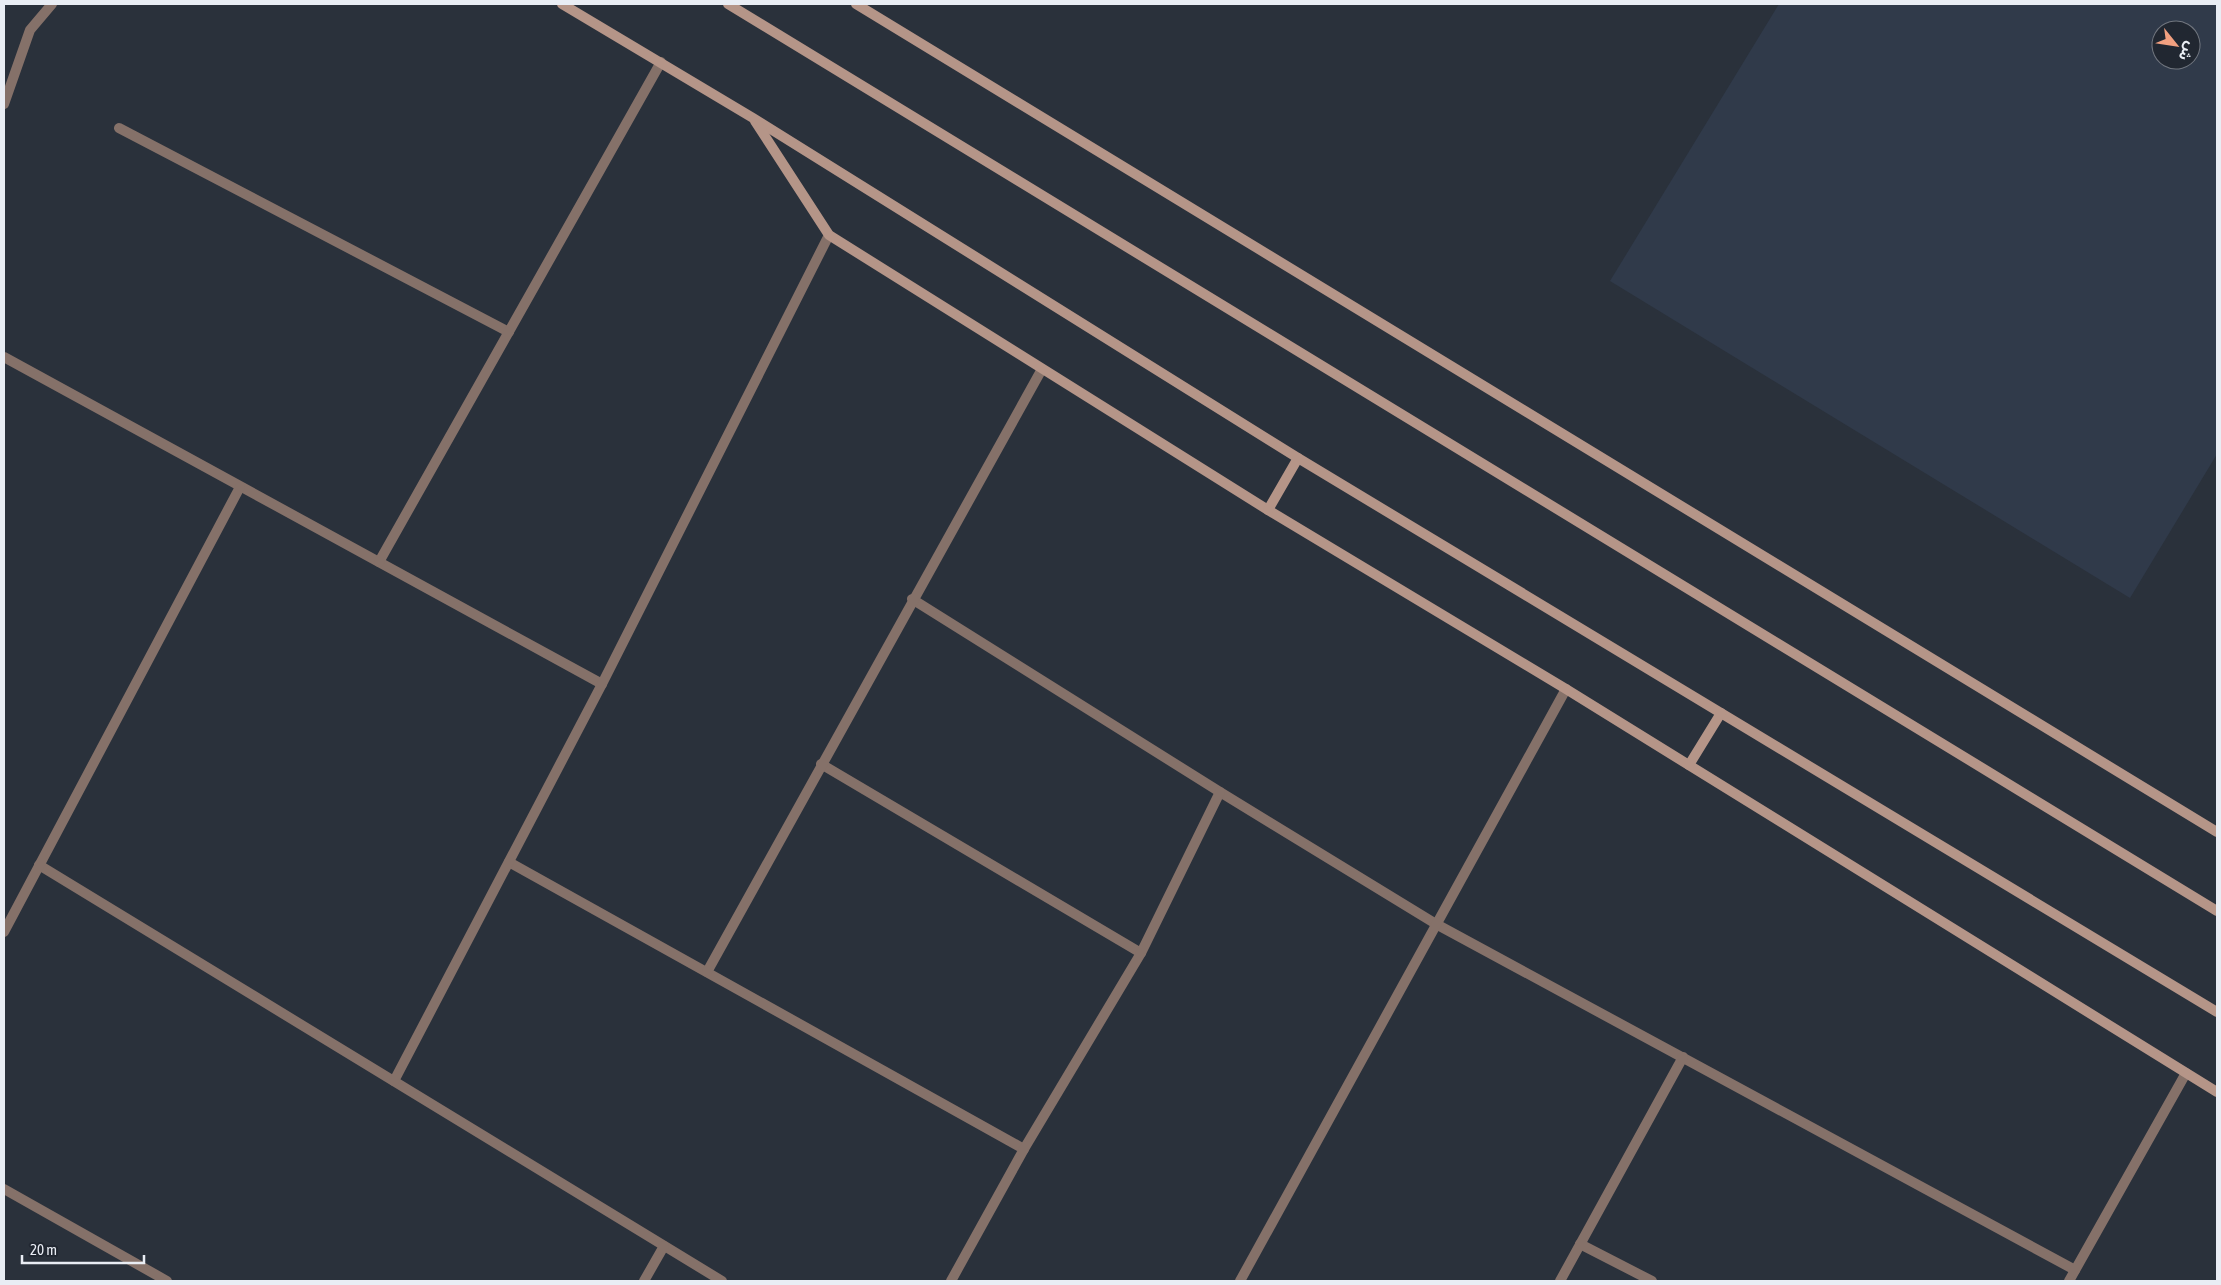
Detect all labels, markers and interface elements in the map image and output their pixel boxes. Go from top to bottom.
north arrow [2151,20,2201,70]
text: ش [2176,39,2199,64]
scale bar [22,1232,145,1264]
text: 20 m [30,1241,57,1258]

